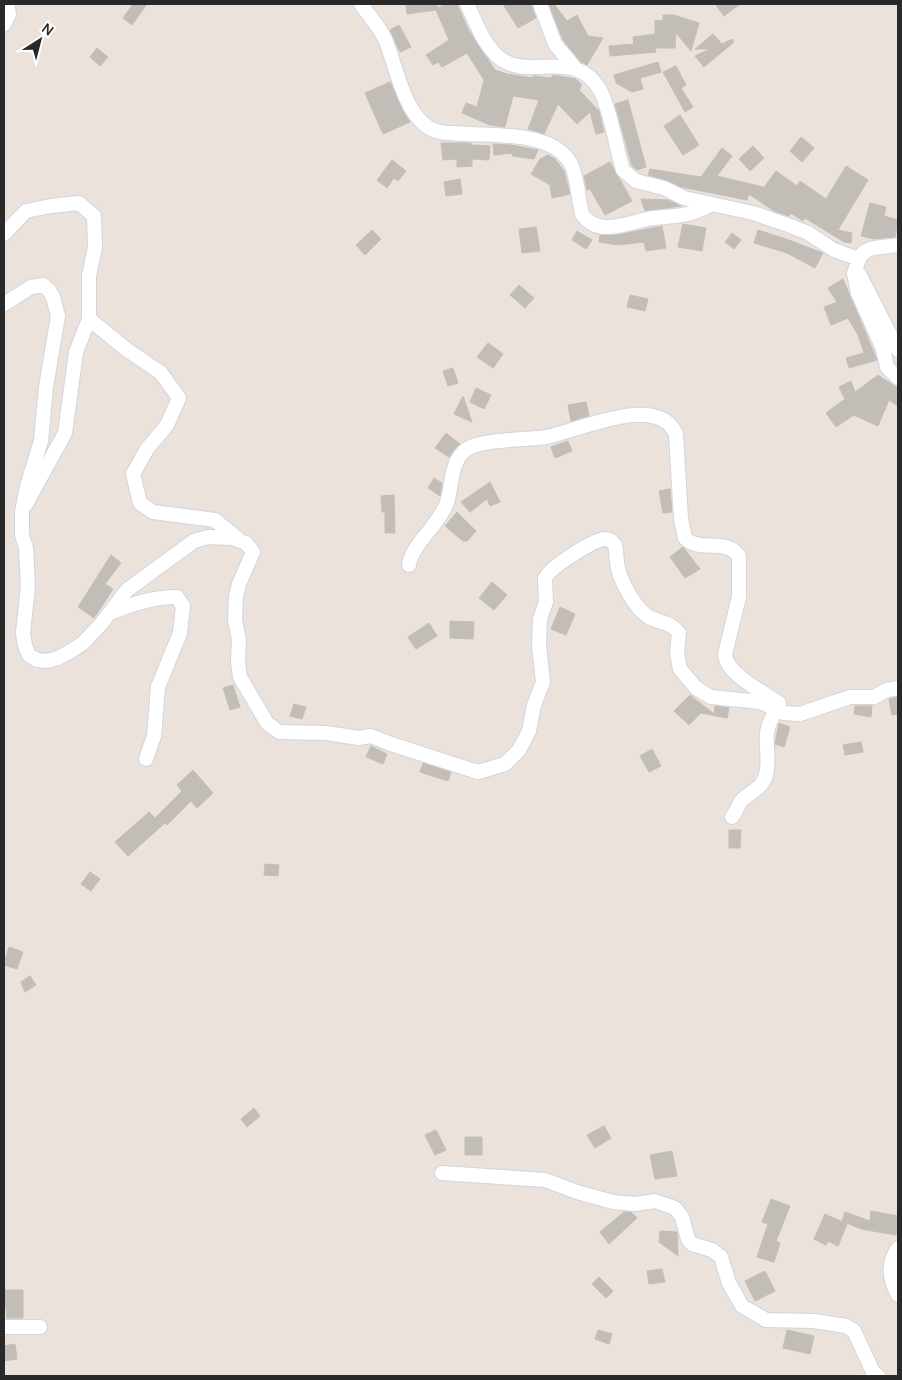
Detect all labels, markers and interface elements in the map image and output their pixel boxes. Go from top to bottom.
north arrow [15,15,65,65]
text: N [38,18,58,40]

